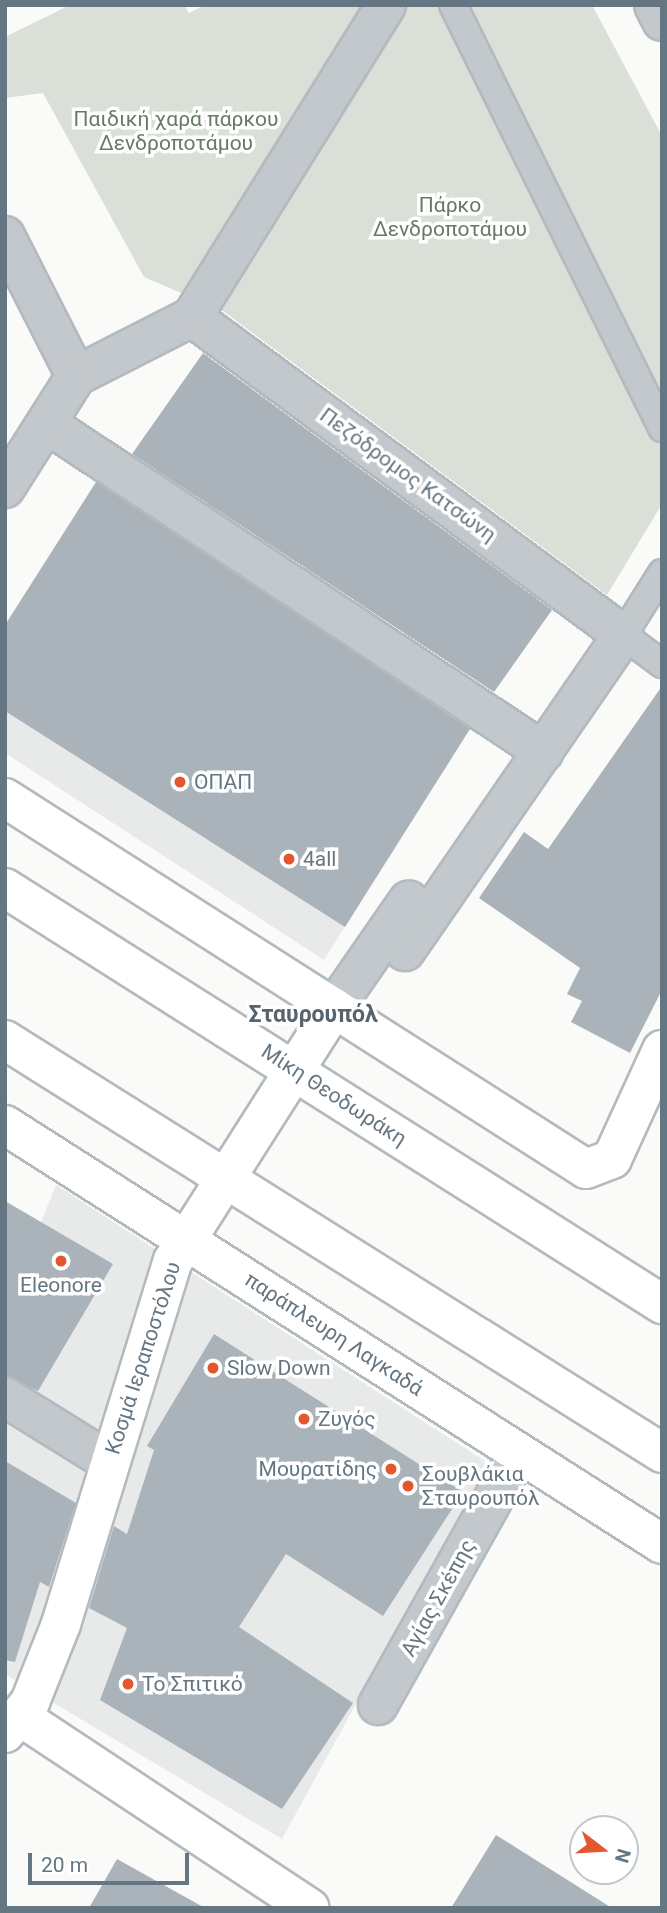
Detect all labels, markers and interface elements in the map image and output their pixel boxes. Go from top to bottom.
park label: Παιδική χαρά πάρκου Δενδροποτάμου [73,106,279,156]
park label: Πάρκο Δενδροποτάμου [373,192,527,242]
street label: Πεζόδρομος Κατσώνη [315,403,501,547]
place label: ΟΠΑΠ [194,769,252,795]
marker: ΟΠΑΠ [172,774,188,790]
place label: 4all [303,846,336,872]
marker: 4all [281,851,297,867]
district label: Σταυρουπόλ [248,1001,378,1029]
street label: Μίκη Θεοδωράκη [257,1039,411,1151]
marker: Eleonore [53,1253,69,1269]
street label: Κοσμά Ιεραποστόλου [100,1259,186,1457]
street label: παράπλευρη Λαγκαδά [240,1267,428,1401]
place label: Eleonore [20,1272,102,1298]
place label: Slow Down [227,1355,331,1381]
marker: Slow Down [205,1360,221,1376]
place label: Ζυγός [318,1406,376,1432]
marker: Ζυγός [296,1411,312,1427]
place label: Μουρατίδης [259,1456,377,1482]
marker: Μουρατίδης [383,1461,399,1477]
place label: Σουβλάκια Σταυρουπόλ [422,1461,540,1511]
marker: Σουβλάκια Σταυρουπόλ [400,1478,416,1494]
street label: Αγίας Σκέπης [396,1535,480,1661]
place label: Το Σπιτικό [142,1671,243,1697]
marker: Το Σπιτικό [120,1676,136,1692]
north arrow [569,1815,639,1885]
scale bar [32,1840,192,1884]
text: N [610,1846,636,1865]
text: 20 m [41,1853,88,1877]

